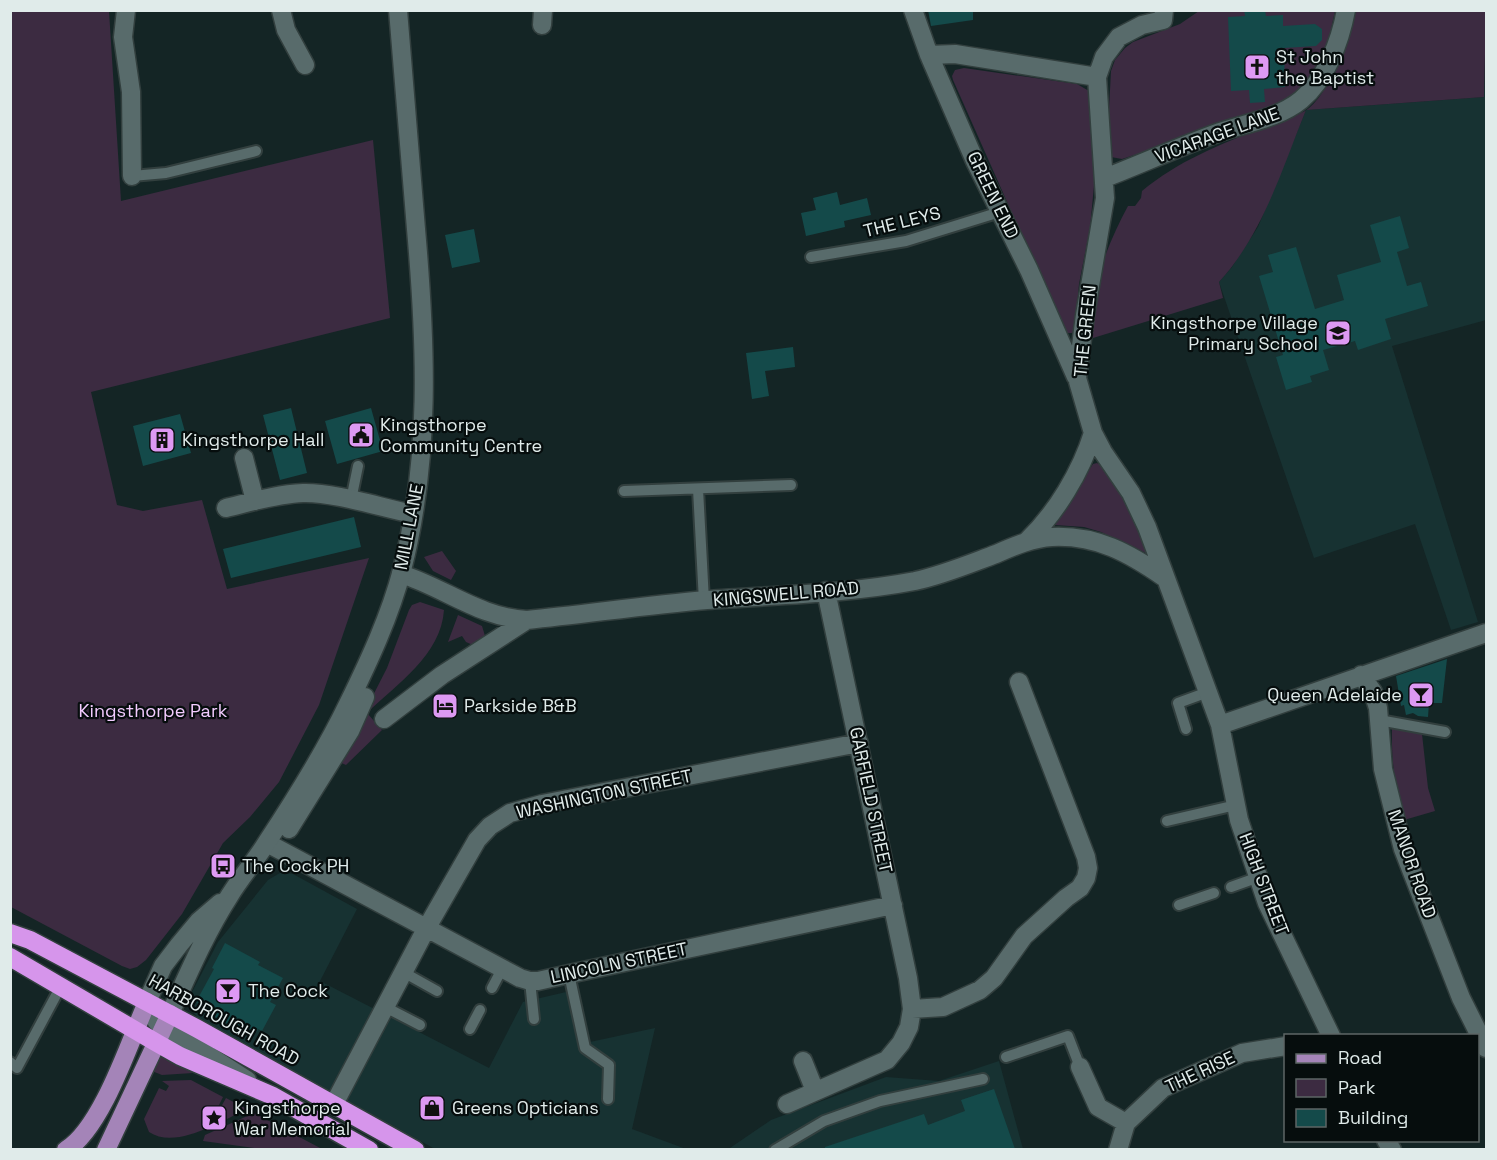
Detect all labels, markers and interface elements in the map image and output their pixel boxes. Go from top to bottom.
place label: St John the Baptist [1276,45,1374,89]
church icon: St John the Baptist [1242,52,1272,82]
street label: VICARAGE LANE [1151,101,1282,168]
street label: GREEN END [962,147,1024,242]
street label: THE LEYS [861,201,943,242]
street label: THE GREEN [1068,284,1101,378]
place label: Kingsthorpe Village Primary School [1150,311,1318,355]
school or university icon: Kingsthorpe Village Primary School [1323,318,1353,348]
place label: Kingsthorpe Community Centre [380,413,542,457]
public building icon: Kingsthorpe Community Centre [346,420,376,450]
building icon: Kingsthorpe Hall [147,425,177,455]
place label: Kingsthorpe Hall [182,428,324,451]
street label: MILL LANE [389,482,428,572]
street label: KINGSWELL ROAD [712,576,860,611]
bar icon: Queen Adelaide [1406,680,1436,710]
place label: Queen Adelaide [1267,683,1402,706]
hotel icon: Parkside B&B [430,691,460,721]
place label: Parkside B&B [464,694,577,717]
park label: Kingsthorpe Park [79,699,228,722]
street label: GARFIELD STREET [845,725,898,875]
street label: WASHINGTON STREET [514,764,694,823]
street label: MANOR ROAD [1383,806,1442,921]
street label: HIGH STREET [1234,829,1295,939]
bus stop icon: The Cock PH [208,851,238,881]
place label: The Cock PH [242,854,349,877]
street label: LINCOLN STREET [548,937,690,988]
street label: HARBOROUGH ROAD [145,969,304,1071]
bar icon: The Cock [213,976,243,1006]
place label: The Cock [248,979,328,1002]
legend [1284,1034,1479,1142]
street label: THE RISE [1161,1045,1238,1098]
text: Road [1338,1046,1382,1069]
text: Park [1338,1076,1376,1099]
shop icon: Greens Opticians [417,1093,447,1123]
place label: Kingsthorpe War Memorial [234,1096,350,1140]
place label: Greens Opticians [452,1096,599,1119]
place icon: Kingsthorpe War Memorial [199,1103,229,1133]
text: Building [1338,1106,1408,1129]

